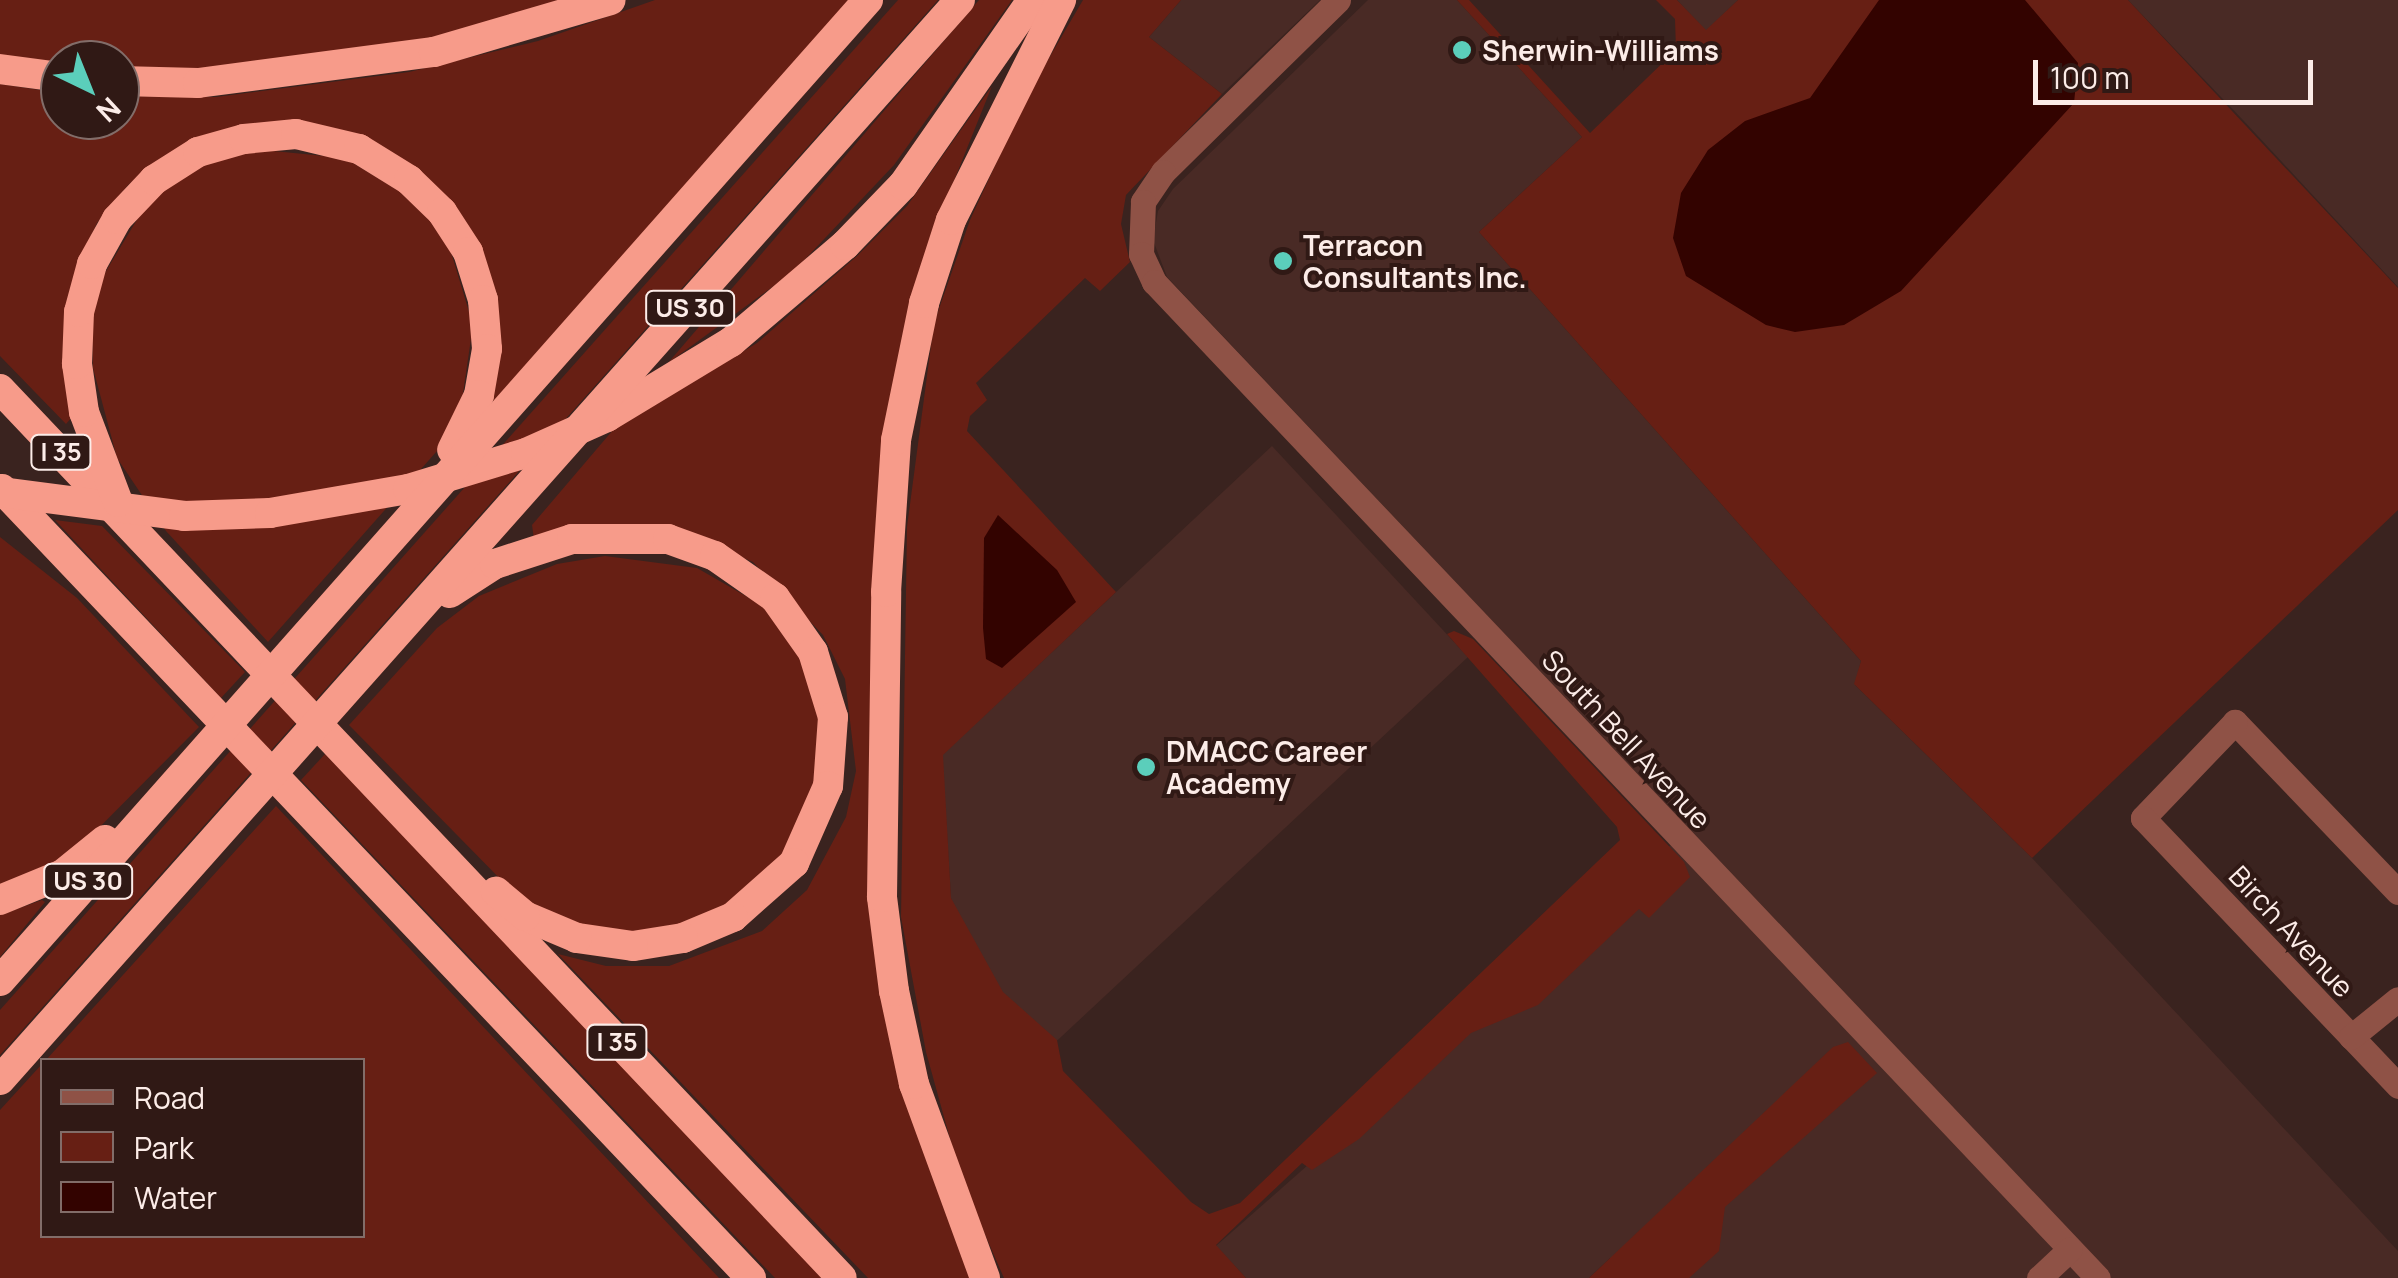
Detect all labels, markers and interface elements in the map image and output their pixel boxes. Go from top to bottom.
place label: Sherwin-Williams [1482,33,1719,67]
marker: Sherwin-Williams [1451,39,1473,61]
north arrow [40,40,140,140]
scale bar [2038,40,2318,102]
text: 100 m [2050,57,2130,98]
text: N [89,90,129,131]
place label: Terracon Consultants Inc. [1303,228,1527,294]
marker: Terracon Consultants Inc. [1272,250,1294,272]
road number: US 30 [645,288,735,328]
road number: I 35 [28,432,94,472]
street label: South Bell Avenue [1536,643,1718,835]
place label: DMACC Career Academy [1166,734,1367,800]
marker: DMACC Career Academy [1135,756,1157,778]
street label: Birch Avenue [2223,858,2361,1004]
road number: US 30 [43,861,133,901]
road number: I 35 [584,1022,650,1062]
legend [40,1058,365,1238]
text: Road [134,1077,205,1118]
text: Park [134,1127,194,1168]
text: Water [134,1177,217,1218]

